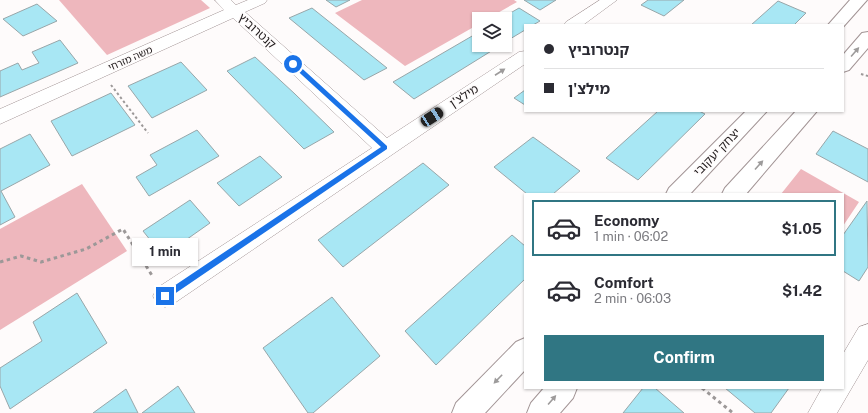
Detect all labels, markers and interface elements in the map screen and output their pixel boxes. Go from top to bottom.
street label: קנטרוביץ [235,10,279,52]
map controls [472,12,512,52]
button: layers [472,12,512,52]
text: קנטרוביץ [568,41,629,58]
street label: משה מזרחי [106,43,154,73]
one-way arrow [851,46,860,57]
route start [284,55,302,73]
one-way arrow [494,69,506,76]
text: מילצ'ן [568,80,610,97]
street label: מילצ'ן [447,82,481,110]
car [419,105,445,129]
street label: יצחק יעקובי [691,125,743,179]
one-way arrow [755,160,764,170]
icon: car [546,210,582,246]
text: Economy [594,212,659,229]
text: $1.05 [782,220,822,237]
text: 1 min · 06:02 [594,229,668,244]
callout: 1 min [132,238,198,266]
text: 1 min [149,244,181,259]
icon: car [546,272,582,308]
text: Comfort [594,274,654,291]
text: $1.42 [782,282,822,299]
route end [156,287,174,305]
text: 2 min · 06:03 [594,291,671,306]
button: Confirm [544,335,824,381]
one-way arrow [494,375,503,384]
one-way arrow [548,395,557,406]

